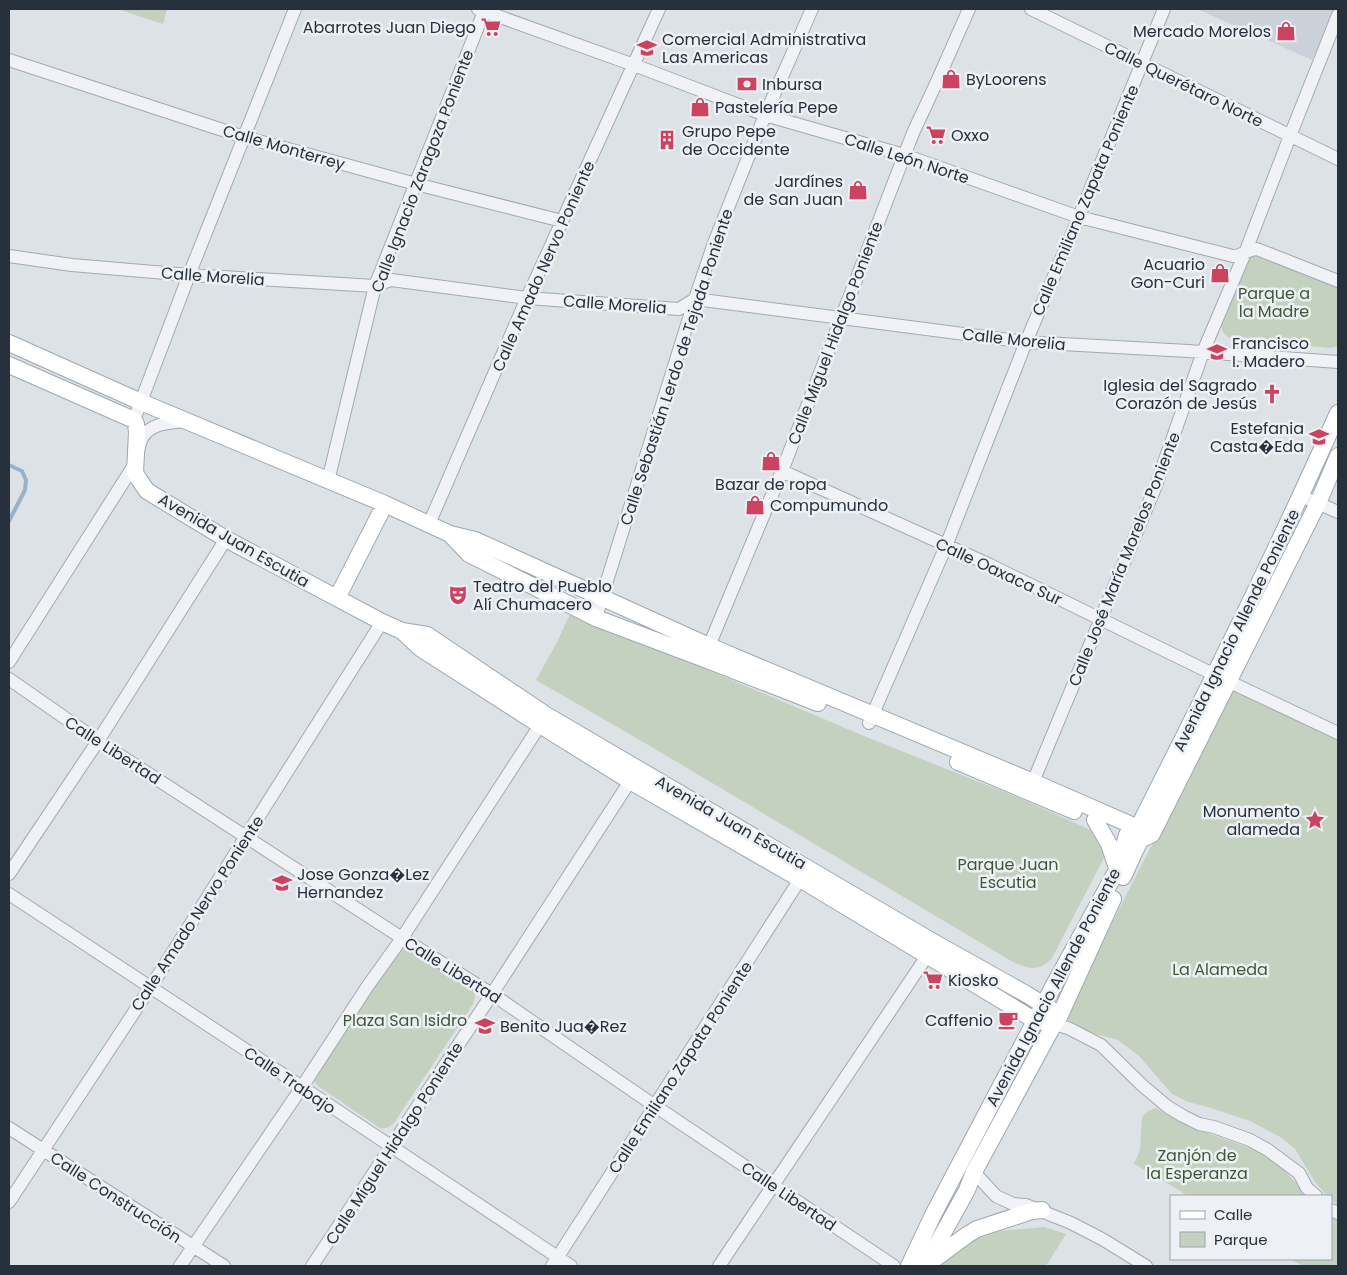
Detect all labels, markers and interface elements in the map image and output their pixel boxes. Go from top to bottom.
place label: Abarrotes Juan Diego [303,16,476,39]
supermarket icon: Abarrotes Juan Diego [480,16,502,38]
place label: Mercado Morelos [1133,20,1271,43]
shop icon: Mercado Morelos [1275,20,1297,42]
place label: Comercial Administrativa Las Americas [662,28,866,69]
street label: Calle Querétaro Norte [1100,36,1267,133]
school or university icon: Comercial Administrativa Las Americas [636,37,658,59]
street label: Calle Ignacio Zaragoza Poniente [365,46,480,296]
shop icon: ByLoorens [940,68,962,90]
place label: ByLoorens [966,68,1047,91]
bank icon: Inbursa [736,73,758,95]
place label: Inbursa [762,73,822,96]
street label: Calle Emiliano Zapata Poniente [1026,81,1145,319]
shop icon: Pastelería Pepe [689,96,711,118]
place label: Pastelería Pepe [715,96,838,119]
street label: Calle Monterrey [220,119,348,176]
place label: Grupo Pepe de Occidente [682,120,790,161]
supermarket icon: Oxxo [925,124,947,146]
place label: Oxxo [951,124,989,147]
street label: Calle León Norte [841,127,972,190]
building icon: Grupo Pepe de Occidente [656,129,678,151]
street label: Calle Amado Nervo Poniente [486,157,601,375]
place label: Jardínes de San Juan [743,170,843,211]
shop icon: Jardínes de San Juan [847,179,869,201]
street label: Calle Sebastián Lerdo de Tejada Poniente [614,206,739,528]
street label: Calle Miguel Hidalgo Poniente [782,218,889,448]
place label: Acuario Gon-Curi [1131,253,1205,294]
street label: Calle Morelia [160,261,266,292]
shop icon: Acuario Gon-Curi [1209,262,1231,284]
park label: Parque a la Madre [1238,282,1310,323]
street label: Calle Morelia [562,289,668,320]
street label: Calle Morelia [961,323,1067,356]
place label: Francisco I. Madero [1232,332,1309,373]
school or university icon: Francisco I. Madero [1206,341,1228,363]
place label: Iglesia del Sagrado Corazón de Jesús [1103,374,1257,415]
church icon: Iglesia del Sagrado Corazón de Jesús [1261,383,1283,405]
place label: Estefania Casta�Eda [1210,417,1304,458]
school or university icon: Estefania Casta�Eda [1308,426,1330,448]
street label: Calle José María Morelos Poniente [1063,429,1186,690]
shop icon: Bazar de ropa [760,450,782,472]
place label: Bazar de ropa [715,473,827,496]
street label: Avenida Juan Escutia [154,488,314,593]
shop icon: Compumundo [744,494,766,516]
place label: Compumundo [770,494,888,517]
street label: Avenida Ignacio Allende Poniente [1168,505,1305,755]
street label: Calle Oaxaca Sur [932,532,1066,611]
place label: Teatro del Pueblo Alí Chumacero [473,575,612,616]
theatre icon: Teatro del Pueblo Alí Chumacero [447,584,469,606]
street label: Calle Libertad [60,711,165,790]
street label: Avenida Juan Escutia [651,770,811,875]
place label: Monumento alameda [1203,800,1300,841]
place icon: Monumento alameda [1304,809,1326,831]
street label: Calle Amado Nervo Poniente [125,811,269,1016]
park label: Parque Juan Escutia [957,853,1059,894]
place label: Jose Gonza�Lez Hernandez [297,863,429,904]
street label: Avenida Ignacio Allende Poniente [981,864,1126,1111]
school or university icon: Jose Gonza�Lez Hernandez [271,872,293,894]
street label: Calle Libertad [400,931,506,1009]
street label: Calle Emiliano Zapata Poniente [603,957,758,1178]
park label: La Alameda [1172,958,1268,981]
supermarket icon: Kiosko [922,969,944,991]
place label: Kiosko [948,969,999,992]
park label: Plaza San Isidro [343,1009,467,1032]
place label: Caffenio [925,1009,993,1032]
cafe icon: Caffenio [997,1009,1019,1031]
school or university icon: Benito Jua�Rez [474,1015,496,1037]
place label: Benito Jua�Rez [500,1015,627,1038]
street label: Calle Miguel Hidalgo Poniente [320,1037,469,1249]
street label: Calle Trabajo [239,1041,340,1120]
park label: Zanjón de la Esperanza [1146,1144,1248,1185]
street label: Calle Construcción [46,1146,186,1249]
street label: Calle Libertad [737,1156,841,1237]
legend [1170,1195,1332,1260]
text: Calle [1214,1204,1252,1225]
text: Parque [1214,1229,1267,1250]

